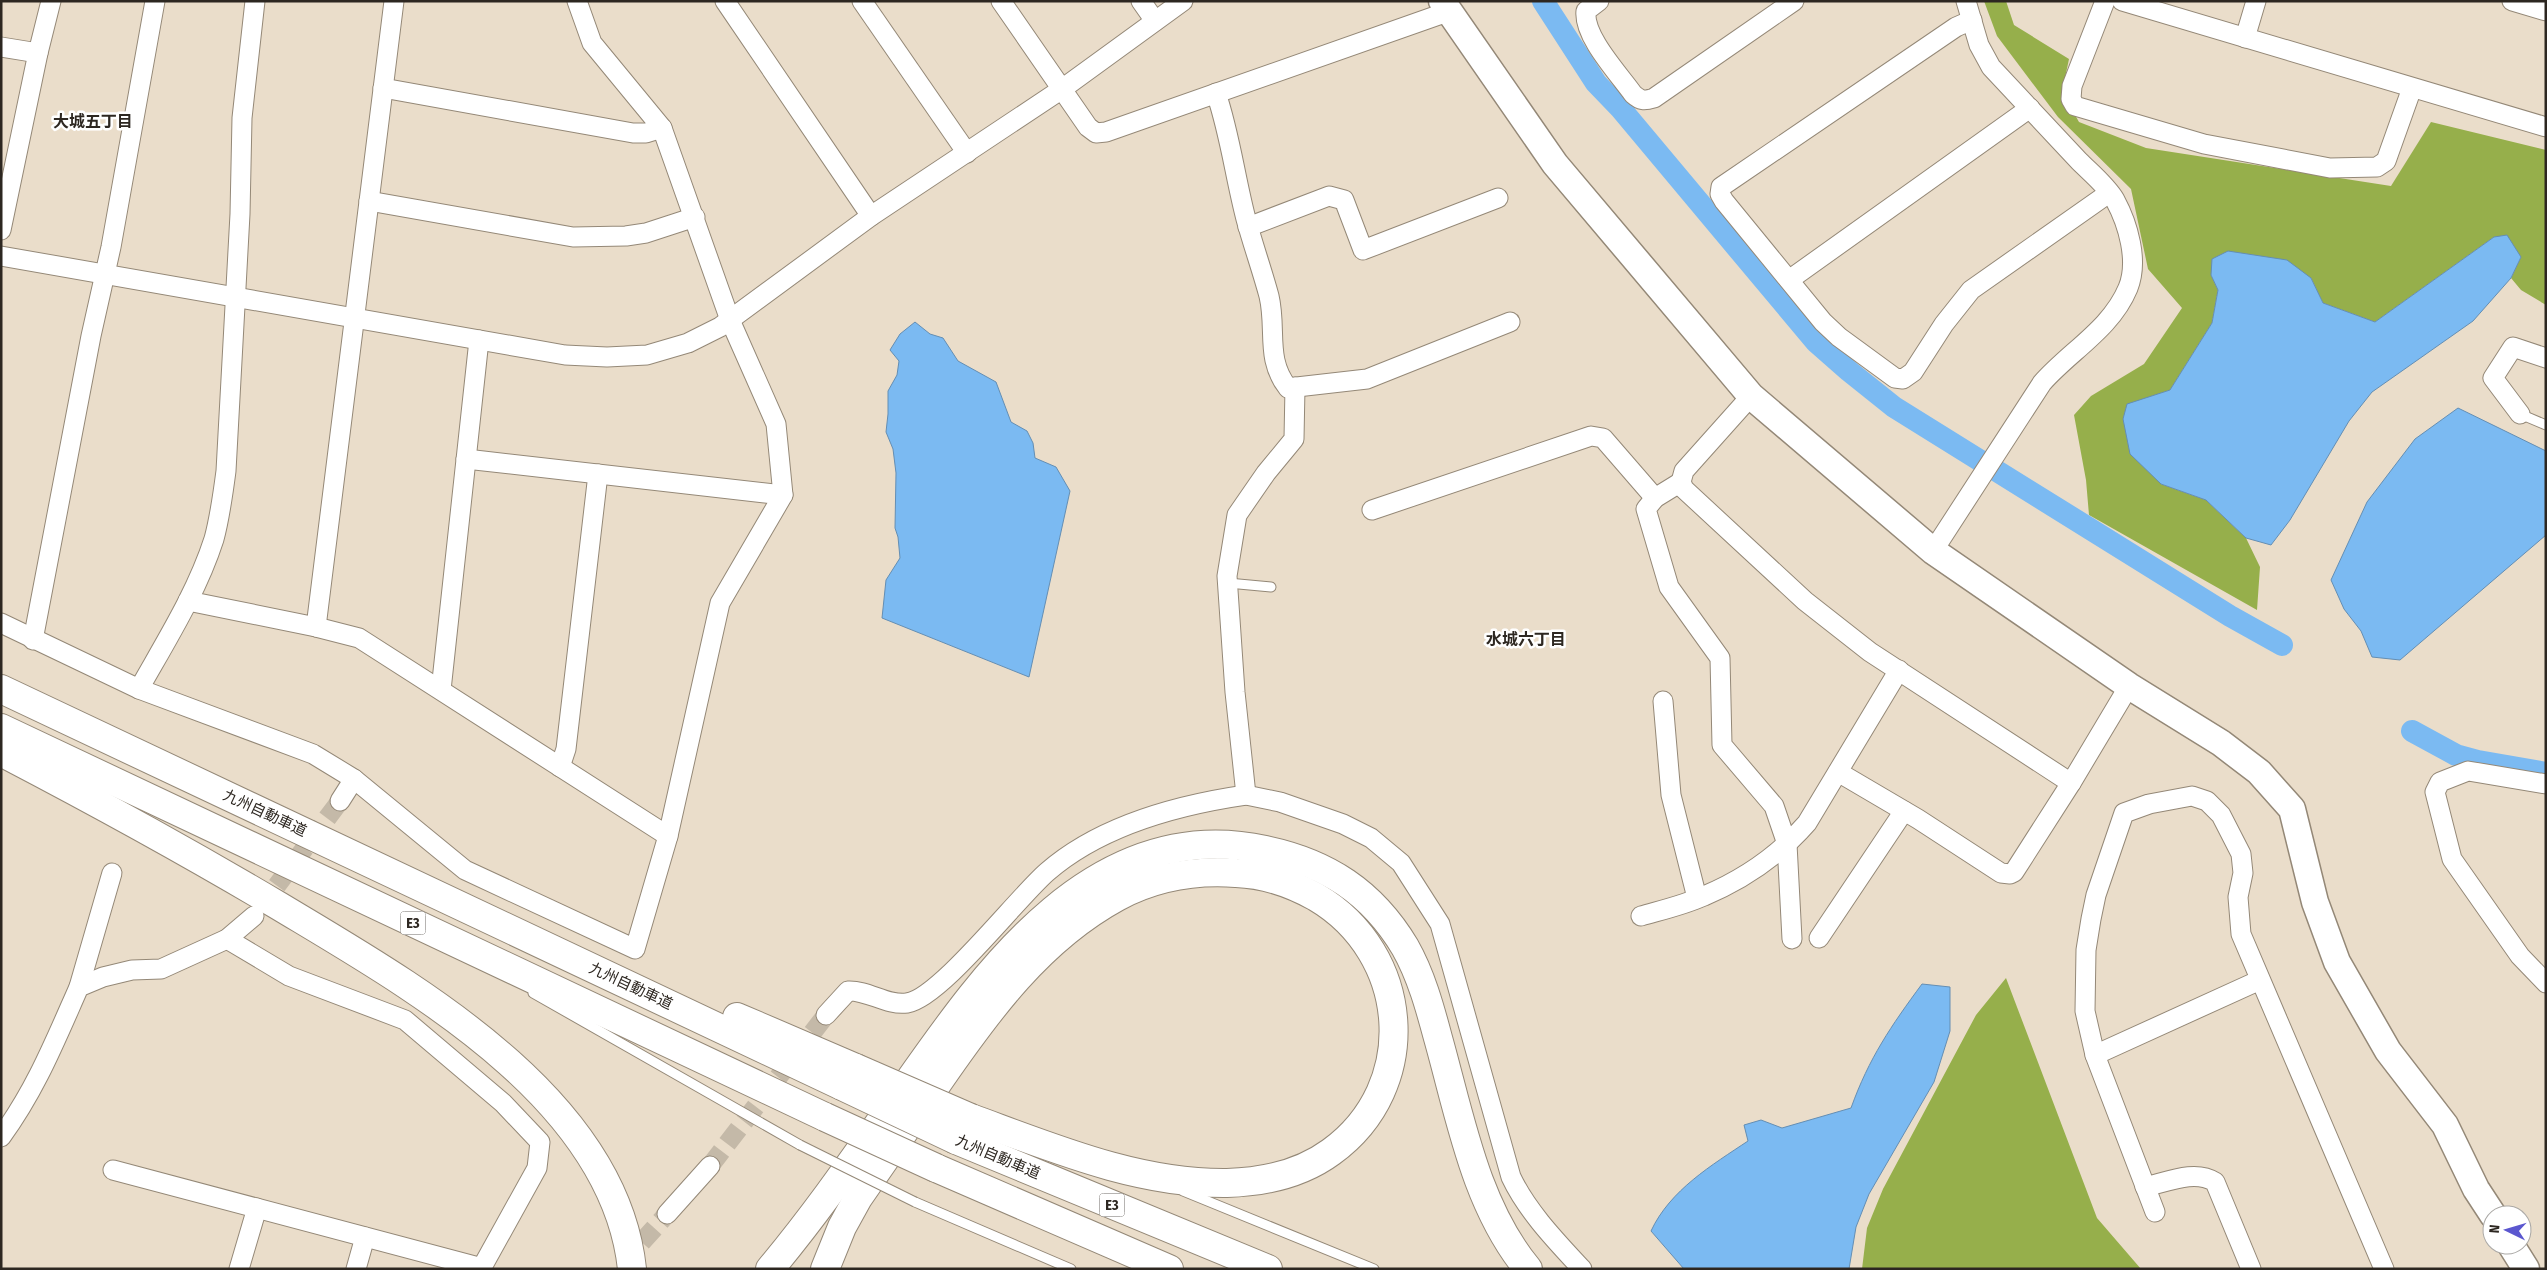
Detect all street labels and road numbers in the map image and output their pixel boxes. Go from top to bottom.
street label: 九州自動車道 [220,786,310,840]
road number: E3 [400,911,426,934]
street label: 九州自動車道 [586,959,676,1013]
street label: 九州自動車道 [953,1131,1043,1183]
road number: E3 [1100,1194,1124,1216]

